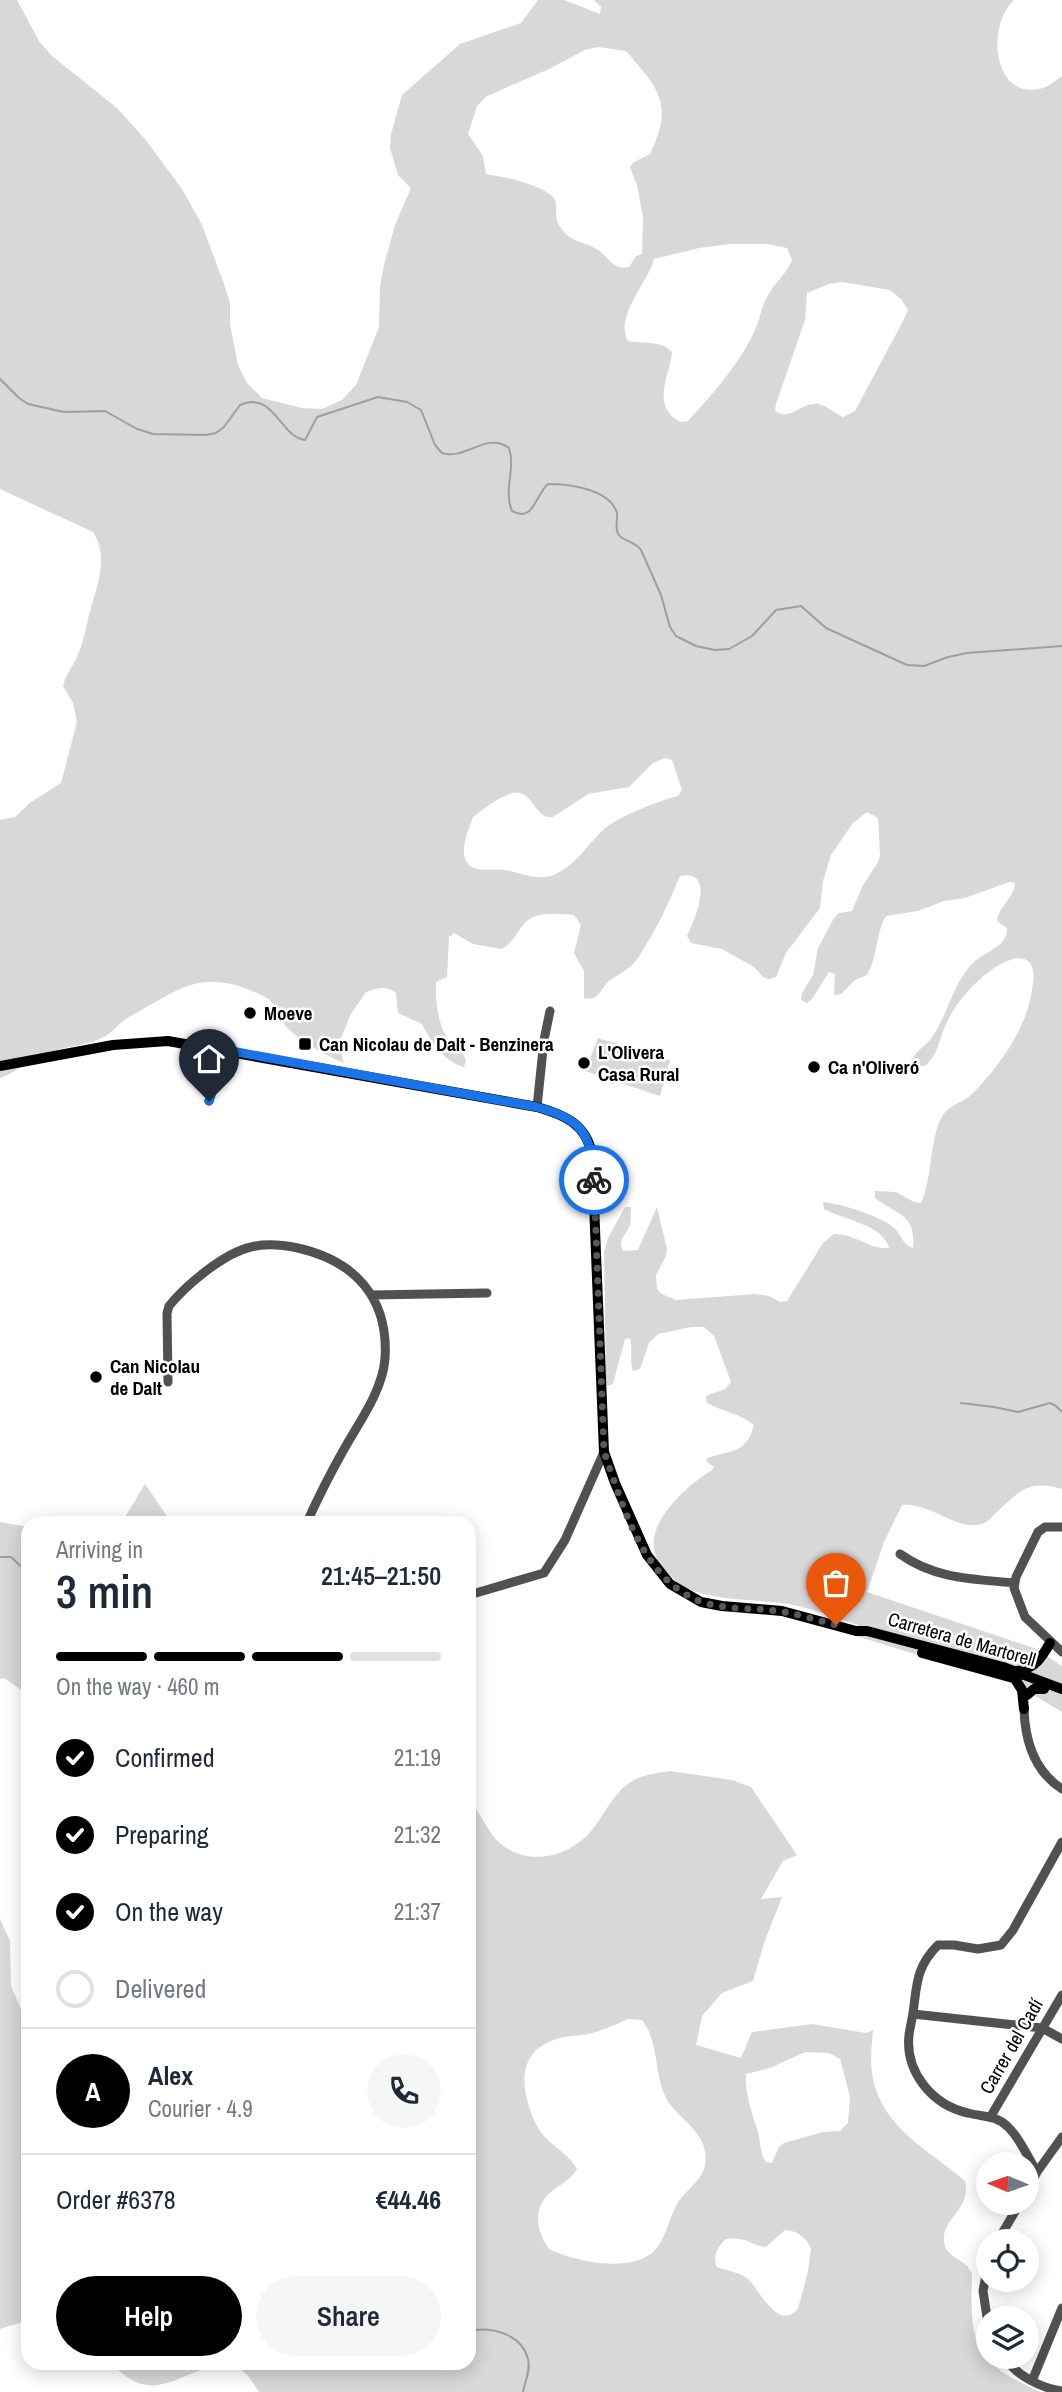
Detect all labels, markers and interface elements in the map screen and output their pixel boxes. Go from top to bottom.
place label: Moeve [264,1000,313,1026]
marker: Moeve [242,1005,258,1021]
pin [179,1029,239,1101]
place label: Can Nicolau de Dalt - Benzinera [319,1031,554,1057]
marker: Can Nicolau de Dalt - Benzinera [297,1036,313,1052]
place label: L'Olivera Casa Rural [598,1039,679,1087]
icon: home [190,1040,228,1078]
place label: Ca n'Oliveró [828,1054,919,1080]
marker: L'Olivera Casa Rural [576,1055,592,1071]
marker: Ca n'Oliveró [806,1059,822,1075]
courier [559,1145,629,1215]
icon: bike [575,1161,613,1199]
place label: Can Nicolau de Dalt [110,1353,200,1401]
marker: Can Nicolau de Dalt [88,1369,104,1385]
text: Arriving in [56,1534,143,1565]
pin [806,1553,866,1625]
text: 21:45–21:50 [321,1558,441,1593]
text: 3 min [56,1560,153,1622]
icon: bag [817,1564,855,1602]
street label: Carretera de Martorell [885,1606,1039,1672]
text: On the way · 460 m [56,1671,220,1702]
icon: check [56,1739,94,1777]
text: Confirmed [115,1740,215,1775]
text: 21:19 [394,1742,441,1773]
icon: check [56,1816,94,1854]
text: Preparing [115,1817,209,1852]
text: 21:32 [394,1819,441,1850]
icon: check [56,1893,94,1931]
text: On the way [115,1894,223,1929]
text: 21:37 [394,1896,441,1927]
text: Delivered [115,1971,206,2006]
street label: Carrer del Cadí [973,1993,1049,2099]
button: phone [367,2054,441,2128]
text: Alex [148,2058,193,2093]
text: A [85,2074,101,2109]
text: Courier · 4.9 [148,2093,253,2124]
north arrow [976,2152,1040,2216]
map controls [976,2152,1039,2369]
text: Order #6378 [56,2182,176,2217]
text: €44.46 [376,2182,441,2217]
button: locate [976,2229,1039,2292]
button: Help [56,2276,242,2356]
button: Share [256,2276,441,2356]
button: layers [976,2306,1039,2369]

